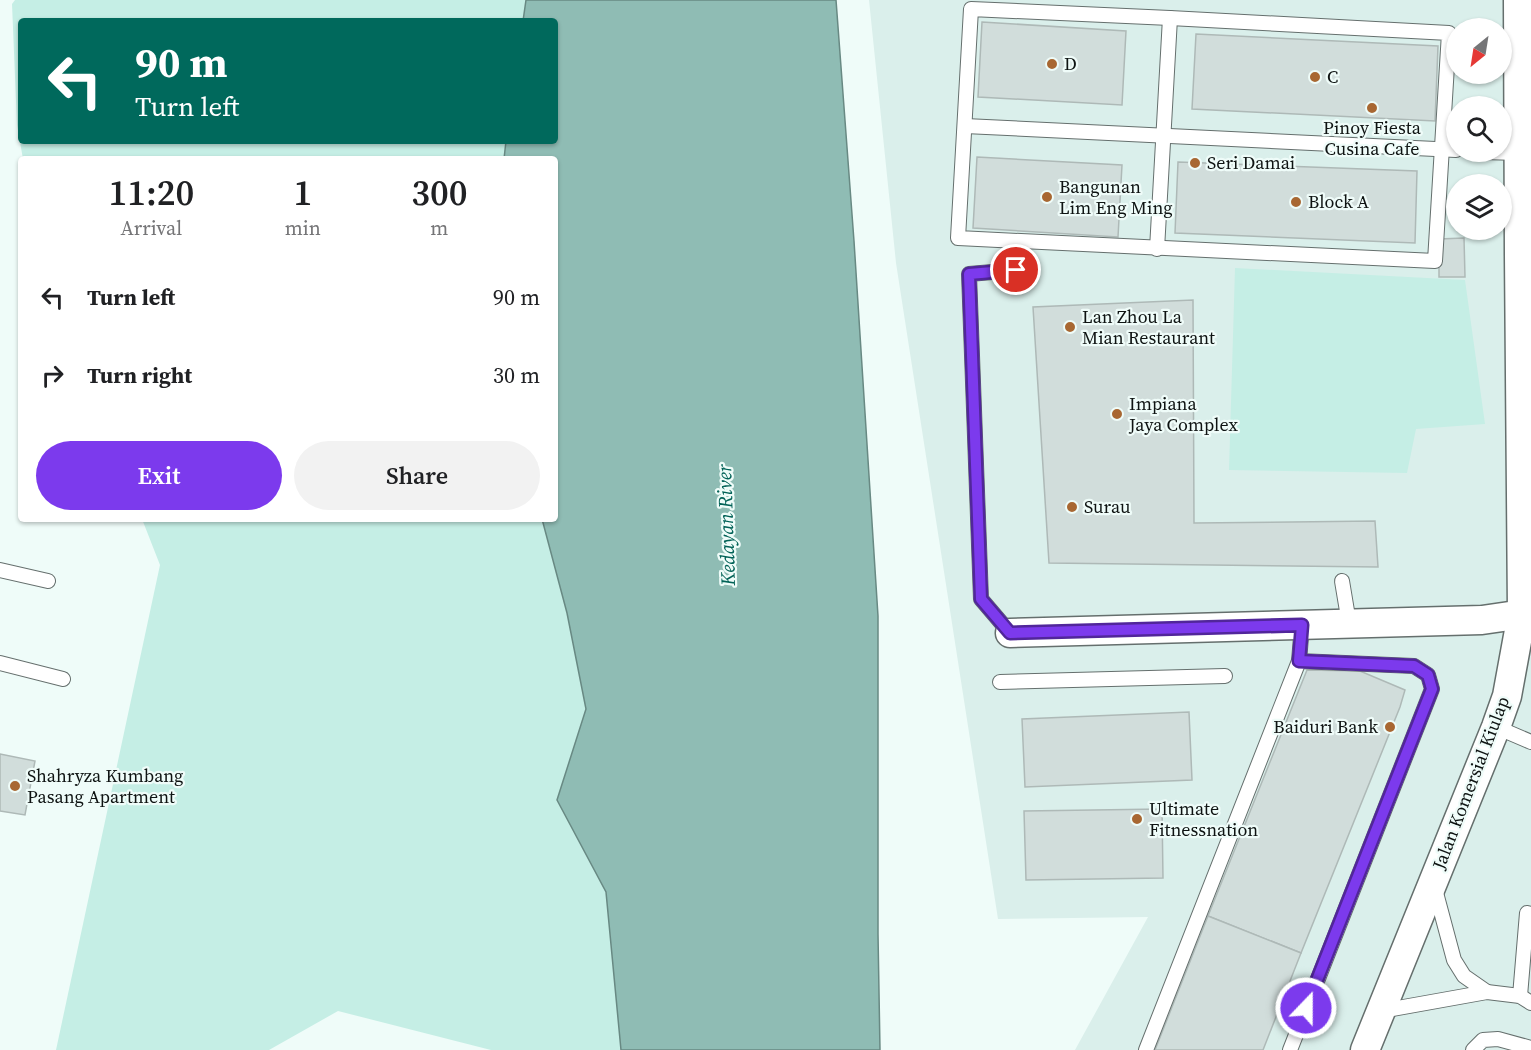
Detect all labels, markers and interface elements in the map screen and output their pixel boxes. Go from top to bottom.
north arrow [1446,18,1512,84]
map controls [1446,18,1512,240]
text: 90 m [135,33,228,91]
icon: left [36,42,114,120]
place label: D [1064,51,1077,76]
marker: D [1045,57,1059,71]
place label: C [1327,64,1338,89]
marker: C [1308,70,1322,84]
text: Turn left [135,88,239,125]
button: search [1446,96,1512,162]
marker: Pinoy Fiesta Cusina Cafe [1365,101,1379,115]
place label: Pinoy Fiesta Cusina Cafe [1323,115,1422,161]
place label: Seri Damai [1207,150,1295,175]
marker: Seri Damai [1188,156,1202,170]
text: 11:20 [109,168,194,217]
text: 1 [293,168,312,217]
text: 300 [411,168,467,217]
place label: Bangunan Lim Eng Ming [1059,174,1173,220]
button: layers [1446,174,1512,240]
place label: Block A [1308,189,1369,214]
marker: Bangunan Lim Eng Ming [1040,190,1054,204]
marker: Block A [1289,195,1303,209]
text: Arrival [120,214,182,242]
text: min [285,214,321,242]
text: m [430,214,448,242]
pin [990,244,1041,295]
icon: arrive [999,253,1032,286]
icon: left [36,281,69,314]
text: Turn left [87,282,175,312]
text: 90 m [493,282,540,312]
place label: Lan Zhou La Mian Restaurant [1082,304,1215,350]
marker: Lan Zhou La Mian Restaurant [1063,320,1077,334]
icon: right [36,359,69,392]
text: Turn right [87,360,192,390]
text: 30 m [493,360,540,390]
place label: Impiana Jaya Complex [1128,391,1239,437]
marker: Impiana Jaya Complex [1110,407,1124,421]
button: Exit [36,441,282,510]
button: Share [294,441,540,510]
water label: Kedayan River [710,463,742,587]
place label: Surau [1084,494,1131,519]
marker: Surau [1065,500,1079,514]
street label: Jalan Komersial Kiulap [1426,693,1515,874]
place label: Baiduri Bank [1273,714,1378,739]
marker: Baiduri Bank [1383,720,1397,734]
place label: Shahryza Kumbang Pasang Apartment [27,763,183,809]
marker: Shahryza Kumbang Pasang Apartment [8,779,22,793]
place label: Ultimate Fitnessnation [1149,796,1258,842]
marker: Ultimate Fitnessnation [1130,812,1144,826]
position arrow [1274,976,1338,1040]

